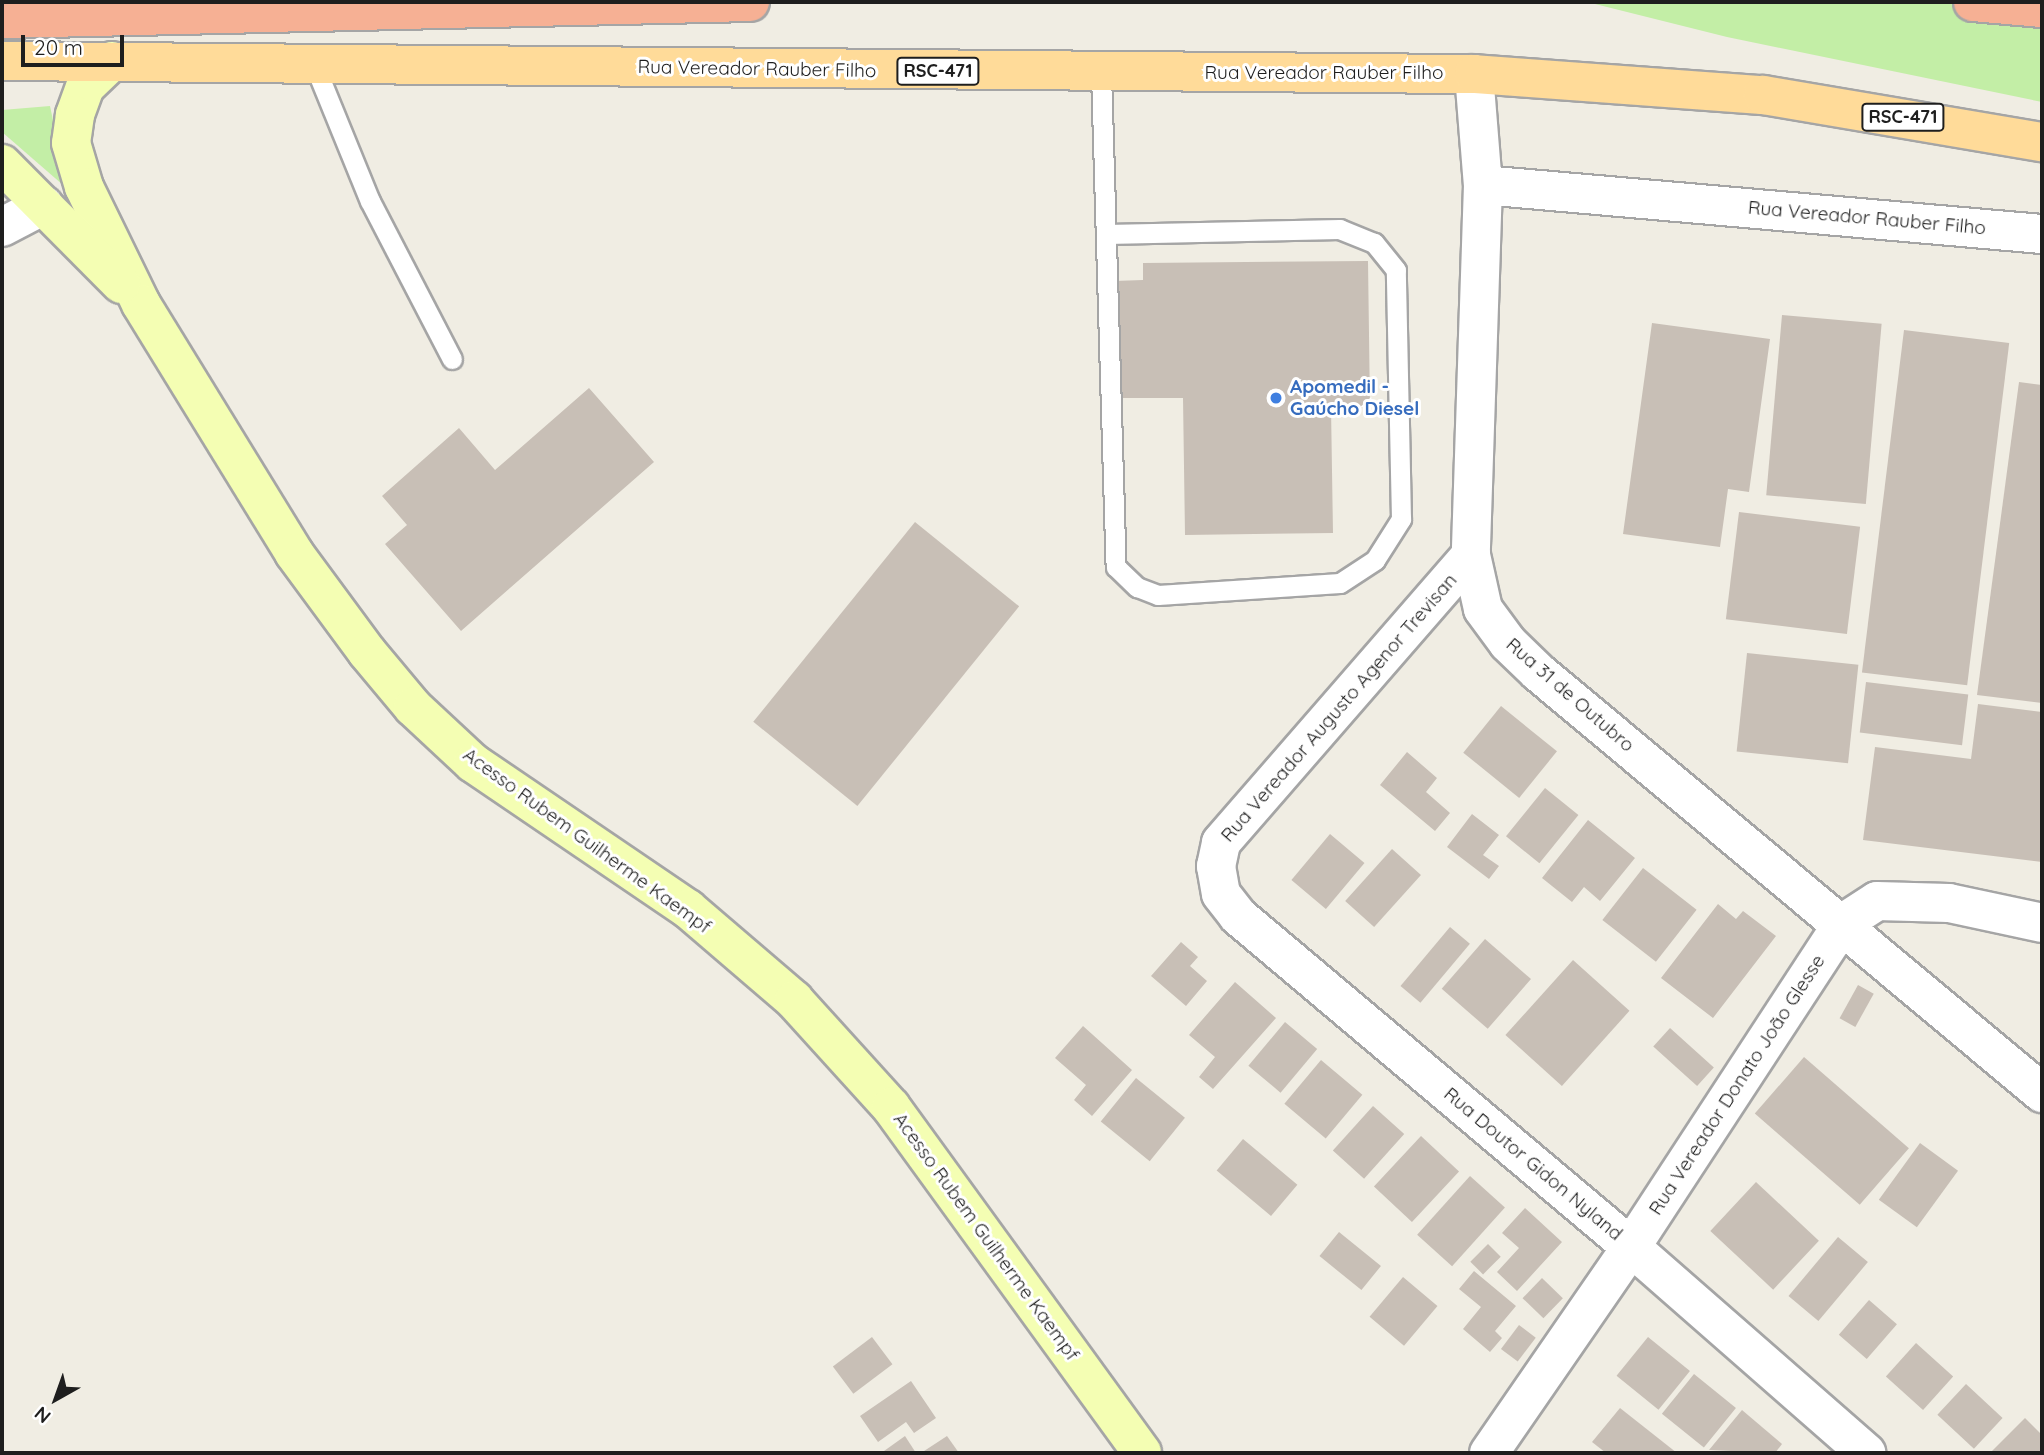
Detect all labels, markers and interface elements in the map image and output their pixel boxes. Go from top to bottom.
scale bar [24,21,128,65]
text: 20 m [34,34,83,60]
street label: Rua Vereador Rauber Filho [637,56,877,82]
road number: RSC-471 [896,56,980,86]
street label: Rua Vereador Rauber Filho [1205,62,1443,84]
road number: RSC-471 [1861,103,1945,132]
street label: Rua Vereador Rauber Filho [1747,196,1987,240]
place label: Apomedil - Gaúcho Diesel [1290,376,1419,420]
marker: Apomedil - Gaúcho Diesel [1268,390,1284,406]
street label: Rua Vereador Augusto Agenor Trevisan [1216,569,1462,847]
street label: Rua 31 de Outubro [1501,633,1639,757]
street label: Acesso Rubem Guilherme Kaempf [459,743,715,939]
street label: Rua Vereador Donato João Glesse [1644,951,1830,1219]
street label: Rua Doutor Gidon Nyland [1439,1083,1627,1245]
street label: Acesso Rubem Guilherme Kaempf [888,1109,1084,1365]
north arrow [21,1364,91,1434]
text: N [29,1401,56,1429]

